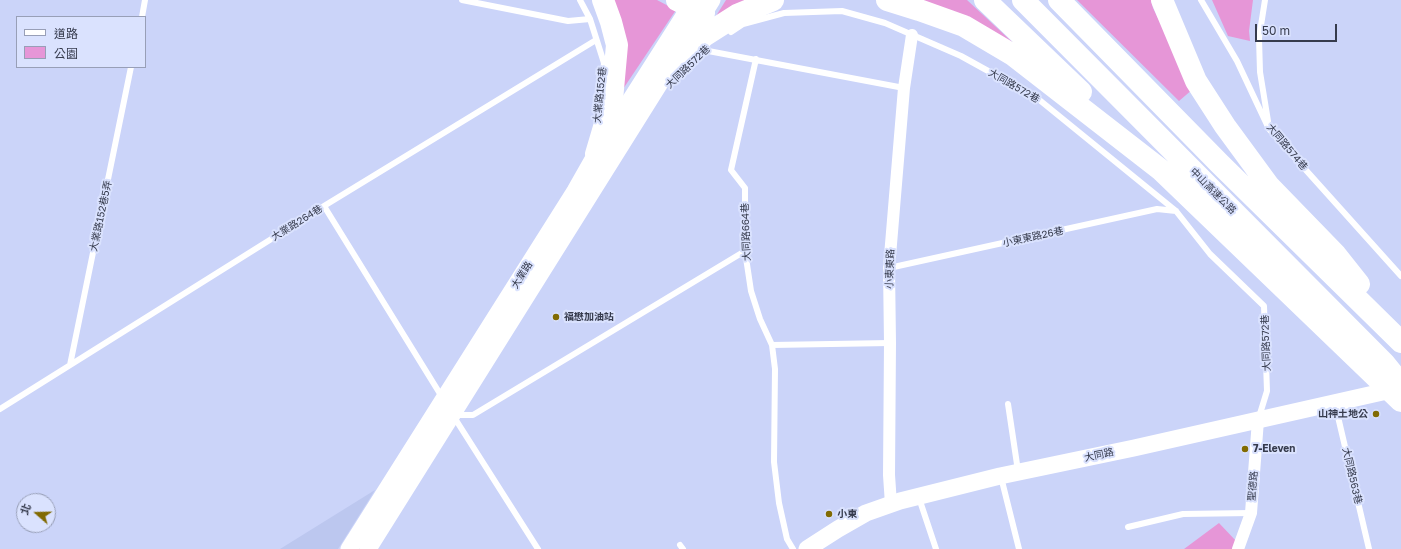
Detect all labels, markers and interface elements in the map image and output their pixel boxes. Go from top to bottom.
legend [16,16,146,68]
scale bar [1257,16,1339,42]
text: 50 m [1262,23,1290,38]
text: 道路 [54,26,78,41]
street label: 大同路572巷 [663,43,713,91]
text: 公園 [54,46,78,61]
street label: 大業路152巷 [591,66,609,124]
street label: 大同路572巷 [986,67,1042,105]
street label: 大同路574巷 [1264,121,1310,173]
street label: 中山高速公路 [1188,166,1238,216]
street label: 大業路152巷5弄 [88,179,114,253]
street label: 大業路264巷 [269,203,325,243]
street label: 大同路664巷 [739,203,753,261]
street label: 小東東路26巷 [1002,225,1064,249]
street label: 小東東路 [883,249,897,289]
street label: 大業路 [509,259,535,291]
place label: 福懋加油站 [564,311,614,323]
marker: 福懋加油站 [551,312,561,322]
street label: 大同路572巷 [1259,314,1273,372]
place label: 山神土地公 [1318,408,1368,420]
marker: 山神土地公 [1371,409,1381,419]
place label: 7-Eleven [1253,443,1295,455]
marker: 7-Eleven [1240,444,1250,454]
street label: 大同路 [1083,446,1115,464]
street label: 大同路563巷 [1340,447,1364,505]
street label: 聖德路 [1246,471,1260,501]
north arrow [16,493,56,533]
text: 北 [17,502,33,516]
place label: 小東 [837,508,857,520]
marker: 小東 [824,509,834,519]

